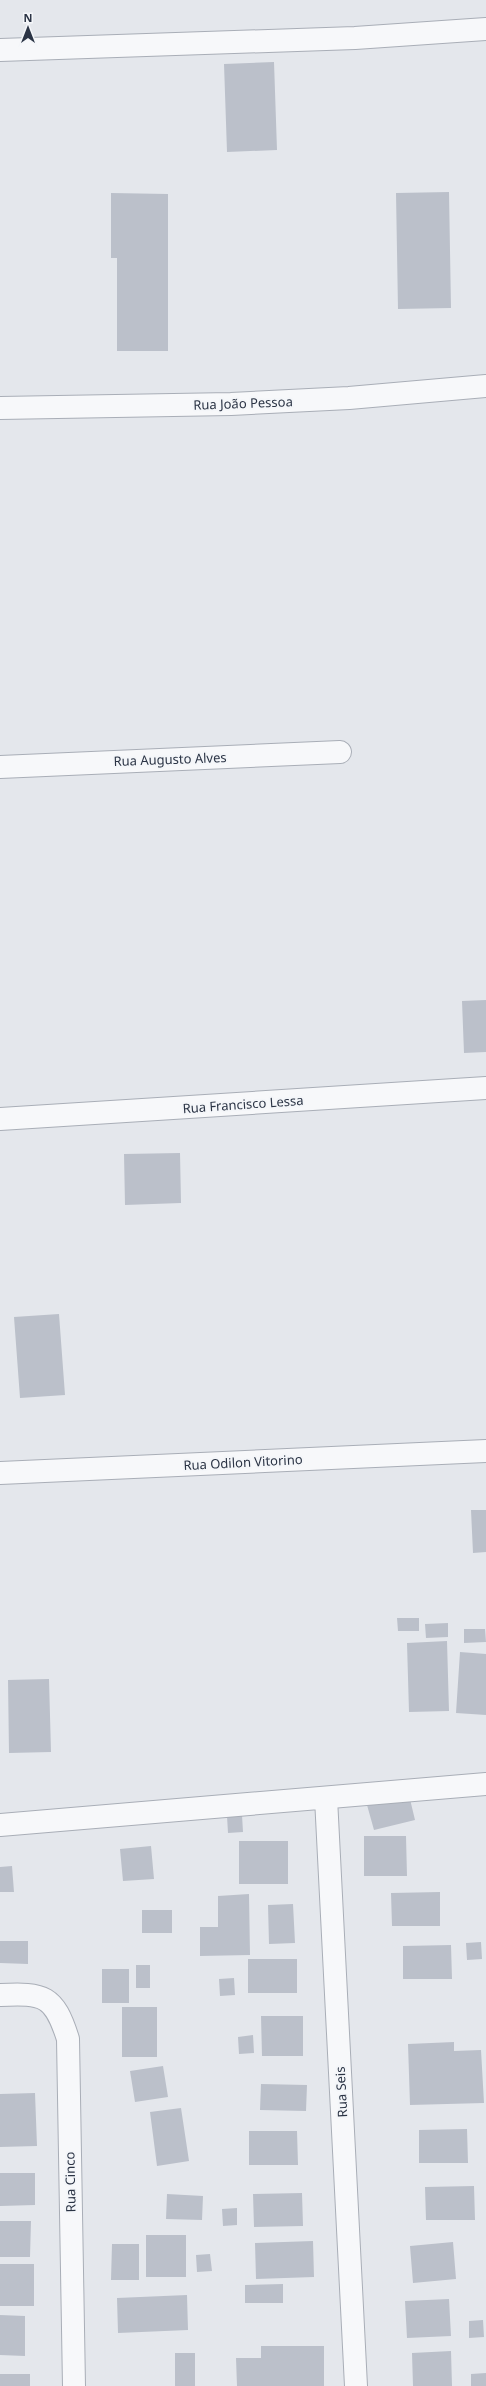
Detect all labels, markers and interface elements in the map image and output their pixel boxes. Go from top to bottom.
north arrow [8,8,48,48]
text: N [24,10,32,25]
street label: Rua João Pessoa [193,392,293,414]
street label: Rua Augusto Alves [113,748,227,770]
street label: Rua Francisco Lessa [182,1091,304,1117]
street label: Rua Odilon Vitorino [183,1450,303,1474]
street label: Rua Seis [331,2066,351,2118]
street label: Rua Cinco [60,2151,80,2212]

